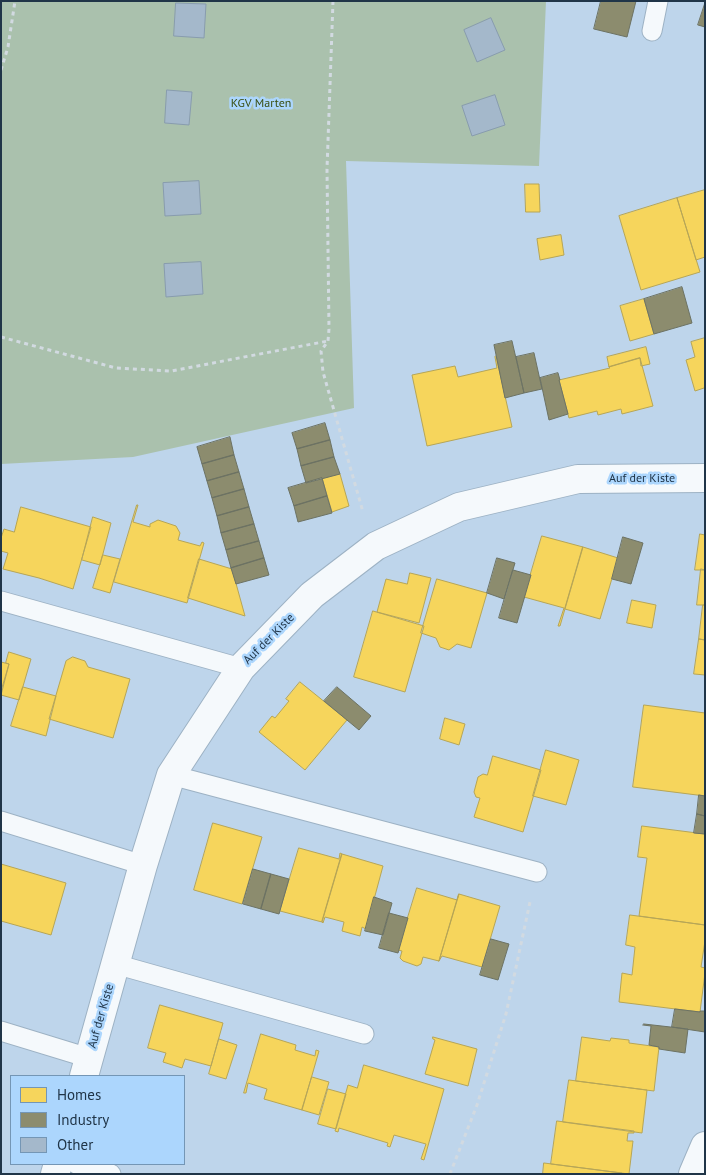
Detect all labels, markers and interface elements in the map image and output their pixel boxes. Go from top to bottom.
park label: KGV Marten [231,97,291,111]
street label: Auf der Kiste [609,472,675,486]
street label: Auf der Kiste [241,611,297,667]
street label: Auf der Kiste [85,982,117,1050]
legend [10,1075,185,1165]
text: Homes [57,1085,101,1104]
text: Industry [57,1110,109,1129]
text: Other [57,1135,93,1154]

